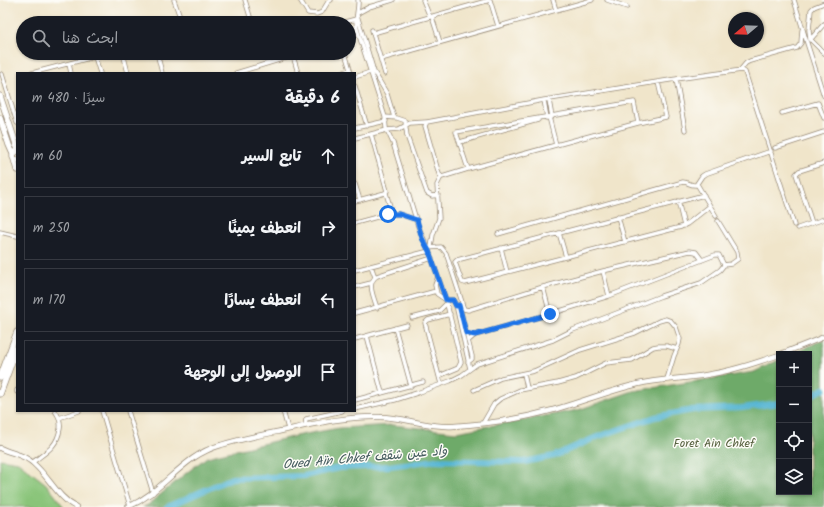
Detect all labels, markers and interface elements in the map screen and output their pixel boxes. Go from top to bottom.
north arrow [728,12,764,48]
search box [16,16,356,60]
icon: search [30,27,52,49]
text: ابحث هنا [62,27,118,51]
text: 6 دقيقة [285,85,340,112]
text: سيرًا · 480 m [32,88,105,109]
text: تابع السير [242,145,301,169]
icon: ahead [317,145,339,167]
text: 60 m [33,146,62,167]
route start [379,205,397,223]
text: انعطف يمينًا [228,217,301,241]
icon: right [317,217,339,239]
text: 250 m [33,218,70,239]
text: انعطف يسارًا [224,289,301,313]
icon: left [317,289,339,311]
text: 170 m [33,290,65,311]
route end [541,305,559,323]
map controls [776,351,812,495]
button: + [776,351,812,387]
text: الوصول إلى الوجهة [184,361,301,385]
icon: arrive [317,361,339,383]
button: − [776,387,812,423]
button: locate [776,423,812,459]
park label: Foret Ain Chkef [673,434,756,453]
water label: Oued Aïn Chkef واد عين شقف [282,440,448,476]
button: layers [776,459,812,495]

